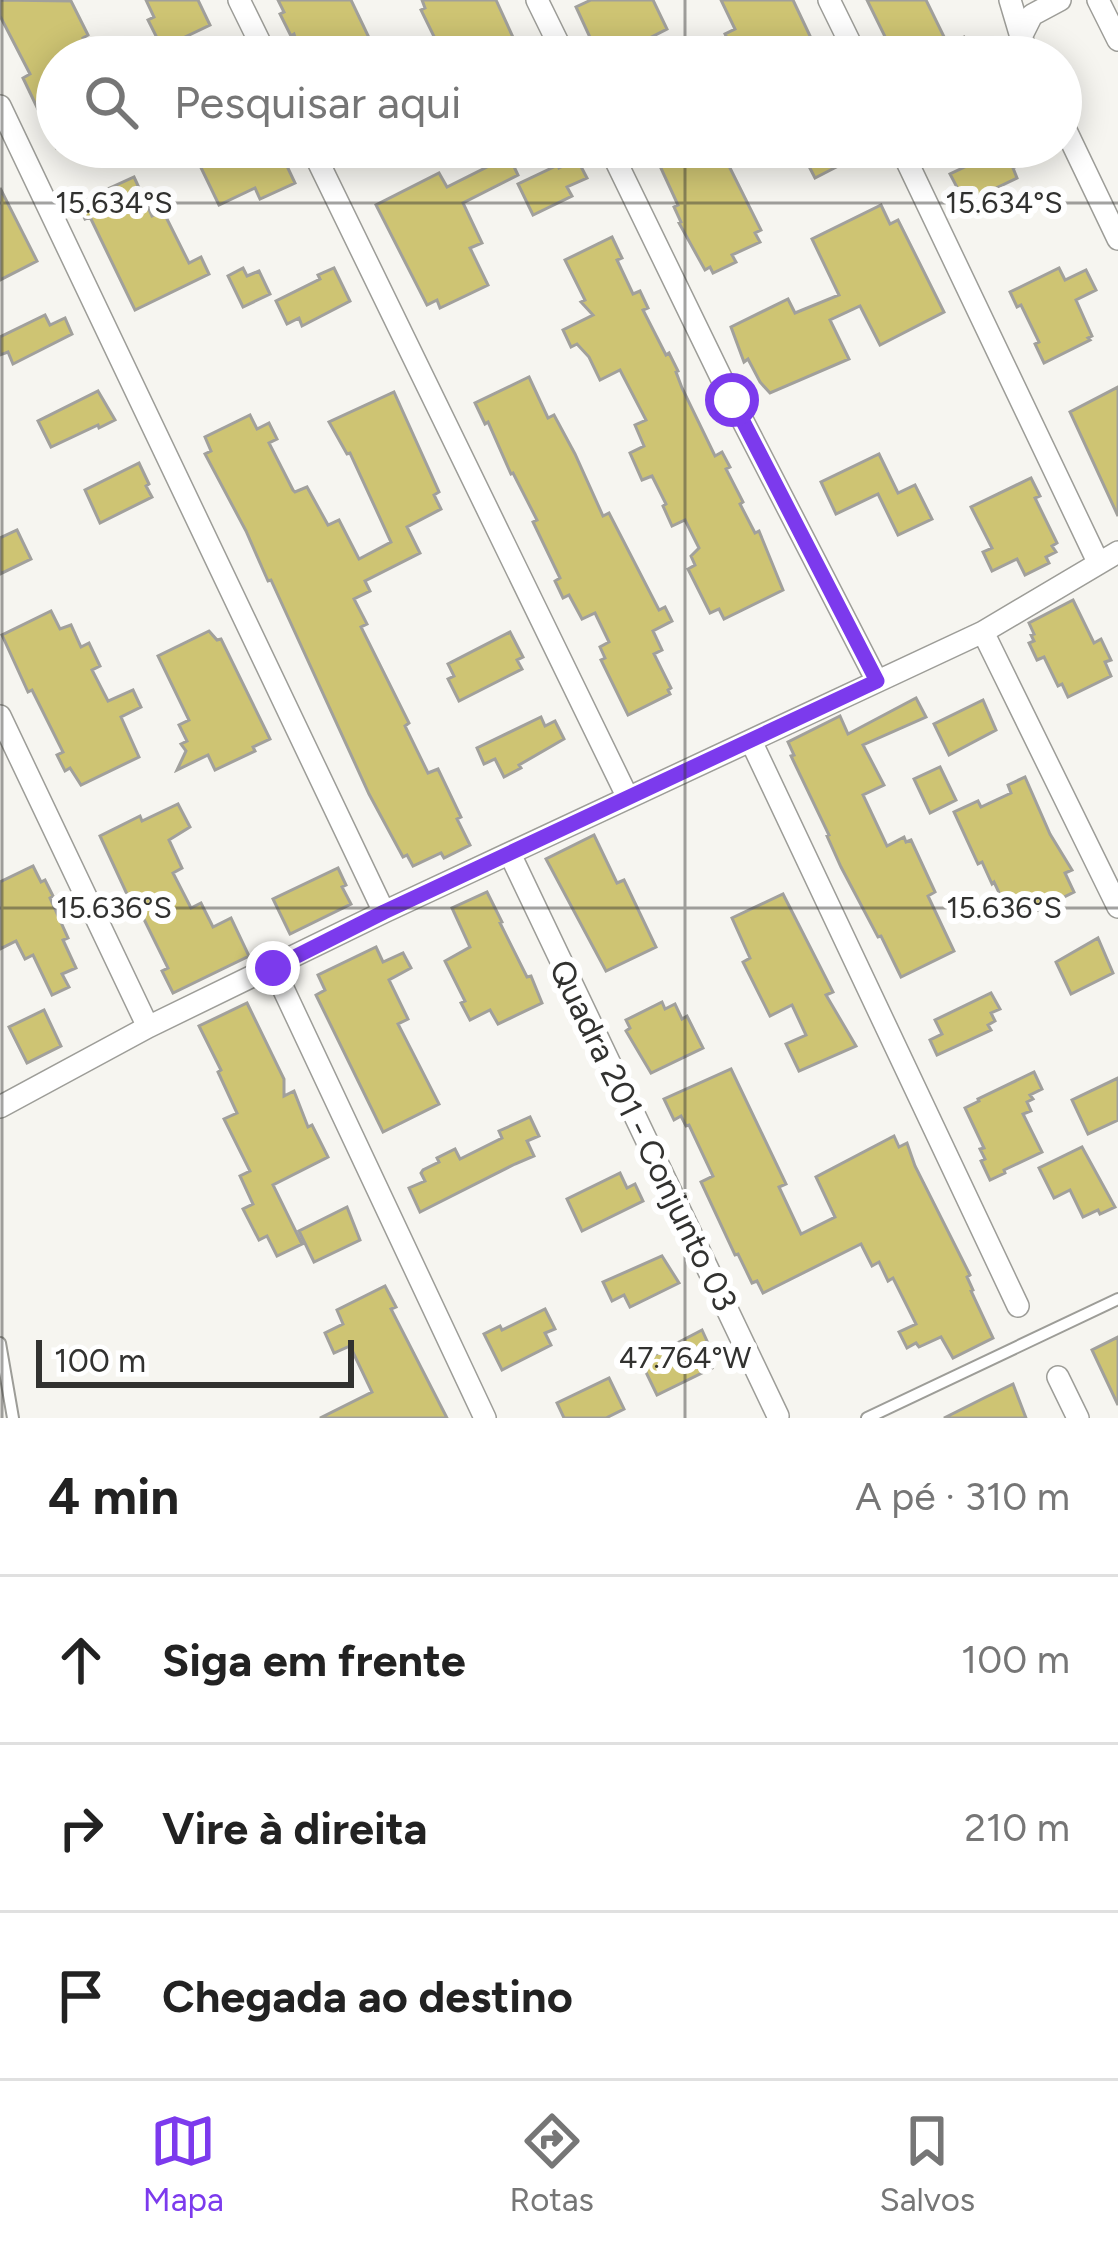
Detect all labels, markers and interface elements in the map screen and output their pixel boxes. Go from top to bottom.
search box [36,36,1082,168]
icon: search [78,69,144,135]
text: Pesquisar aqui [174,75,461,129]
text: 15.634°S [55,184,173,221]
text: 15.634°S [945,184,1063,221]
route start [705,373,759,427]
text: 15.636°S [56,889,172,926]
text: 15.636°S [946,889,1062,926]
route end [246,941,300,995]
street label: Quadra 201 - Conjunto 03 [542,953,746,1317]
scale bar [36,1334,354,1387]
text: 47.764°W [619,1339,751,1376]
text: 100 m [54,1341,146,1380]
text: 4 min [48,1466,179,1527]
text: A pé · 310 m [855,1473,1070,1520]
icon: ahead [48,1627,114,1693]
text: Siga em frente [162,1633,466,1687]
text: 100 m [961,1636,1070,1683]
icon: right [48,1795,114,1861]
text: Vire à direita [162,1801,427,1855]
text: 210 m [964,1804,1070,1851]
icon: arrive [48,1963,114,2029]
text: Chegada ao destino [162,1969,573,2023]
tab: Mapa [143,2108,224,2219]
tab: Rotas [510,2108,594,2219]
tab: Salvos [880,2108,975,2219]

